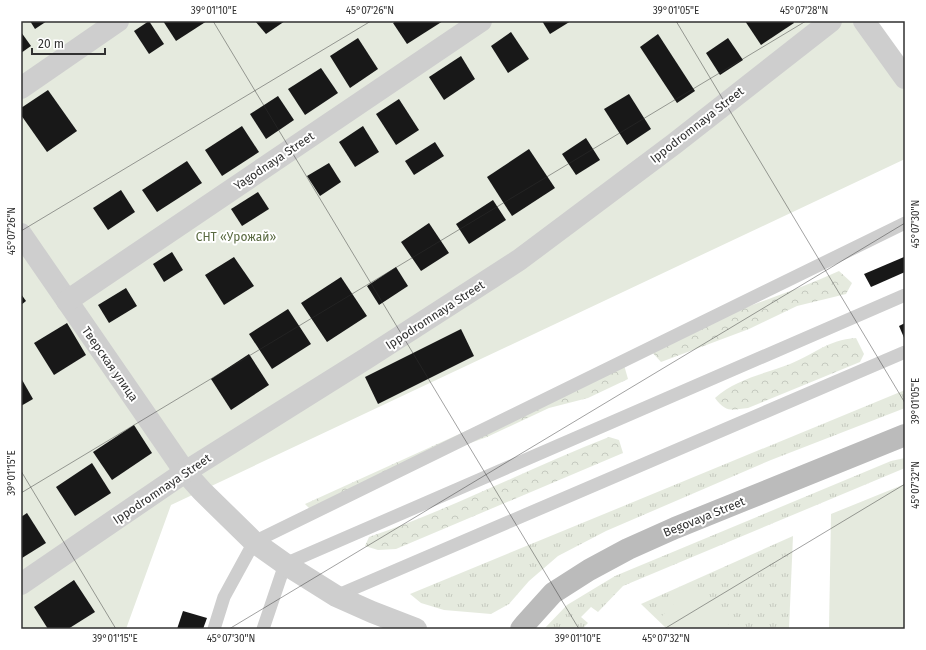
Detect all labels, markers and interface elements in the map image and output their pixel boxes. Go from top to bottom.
text: 39°01'10"E [191,5,237,17]
text: 45°07'26"N [346,5,394,17]
text: 39°01'05"E [653,5,699,17]
text: 45°07'28"N [780,5,828,17]
scale bar [32,30,105,56]
text: 20 m [38,37,64,51]
street label: Ippodromnaya Street [647,84,747,166]
street label: Yagodnaya Street [231,129,317,193]
text: 45°07'30"N [910,200,922,248]
text: 45°07'26"N [6,207,18,255]
park label: СНТ «Урожай» [196,230,277,244]
street label: Ippodromnaya Street [383,277,488,352]
street label: Тверская улица [79,324,141,404]
text: 39°01'05"E [910,378,922,424]
text: 39°01'15"E [6,450,18,496]
street label: Ippodromnaya Street [110,451,214,527]
text: 45°07'32"N [910,461,922,509]
street label: Begovaya Street [661,494,748,540]
text: 39°01'15"E [92,633,138,645]
text: 45°07'30"N [207,633,255,645]
text: 39°01'10"E [555,633,601,645]
text: 45°07'32"N [642,633,690,645]

